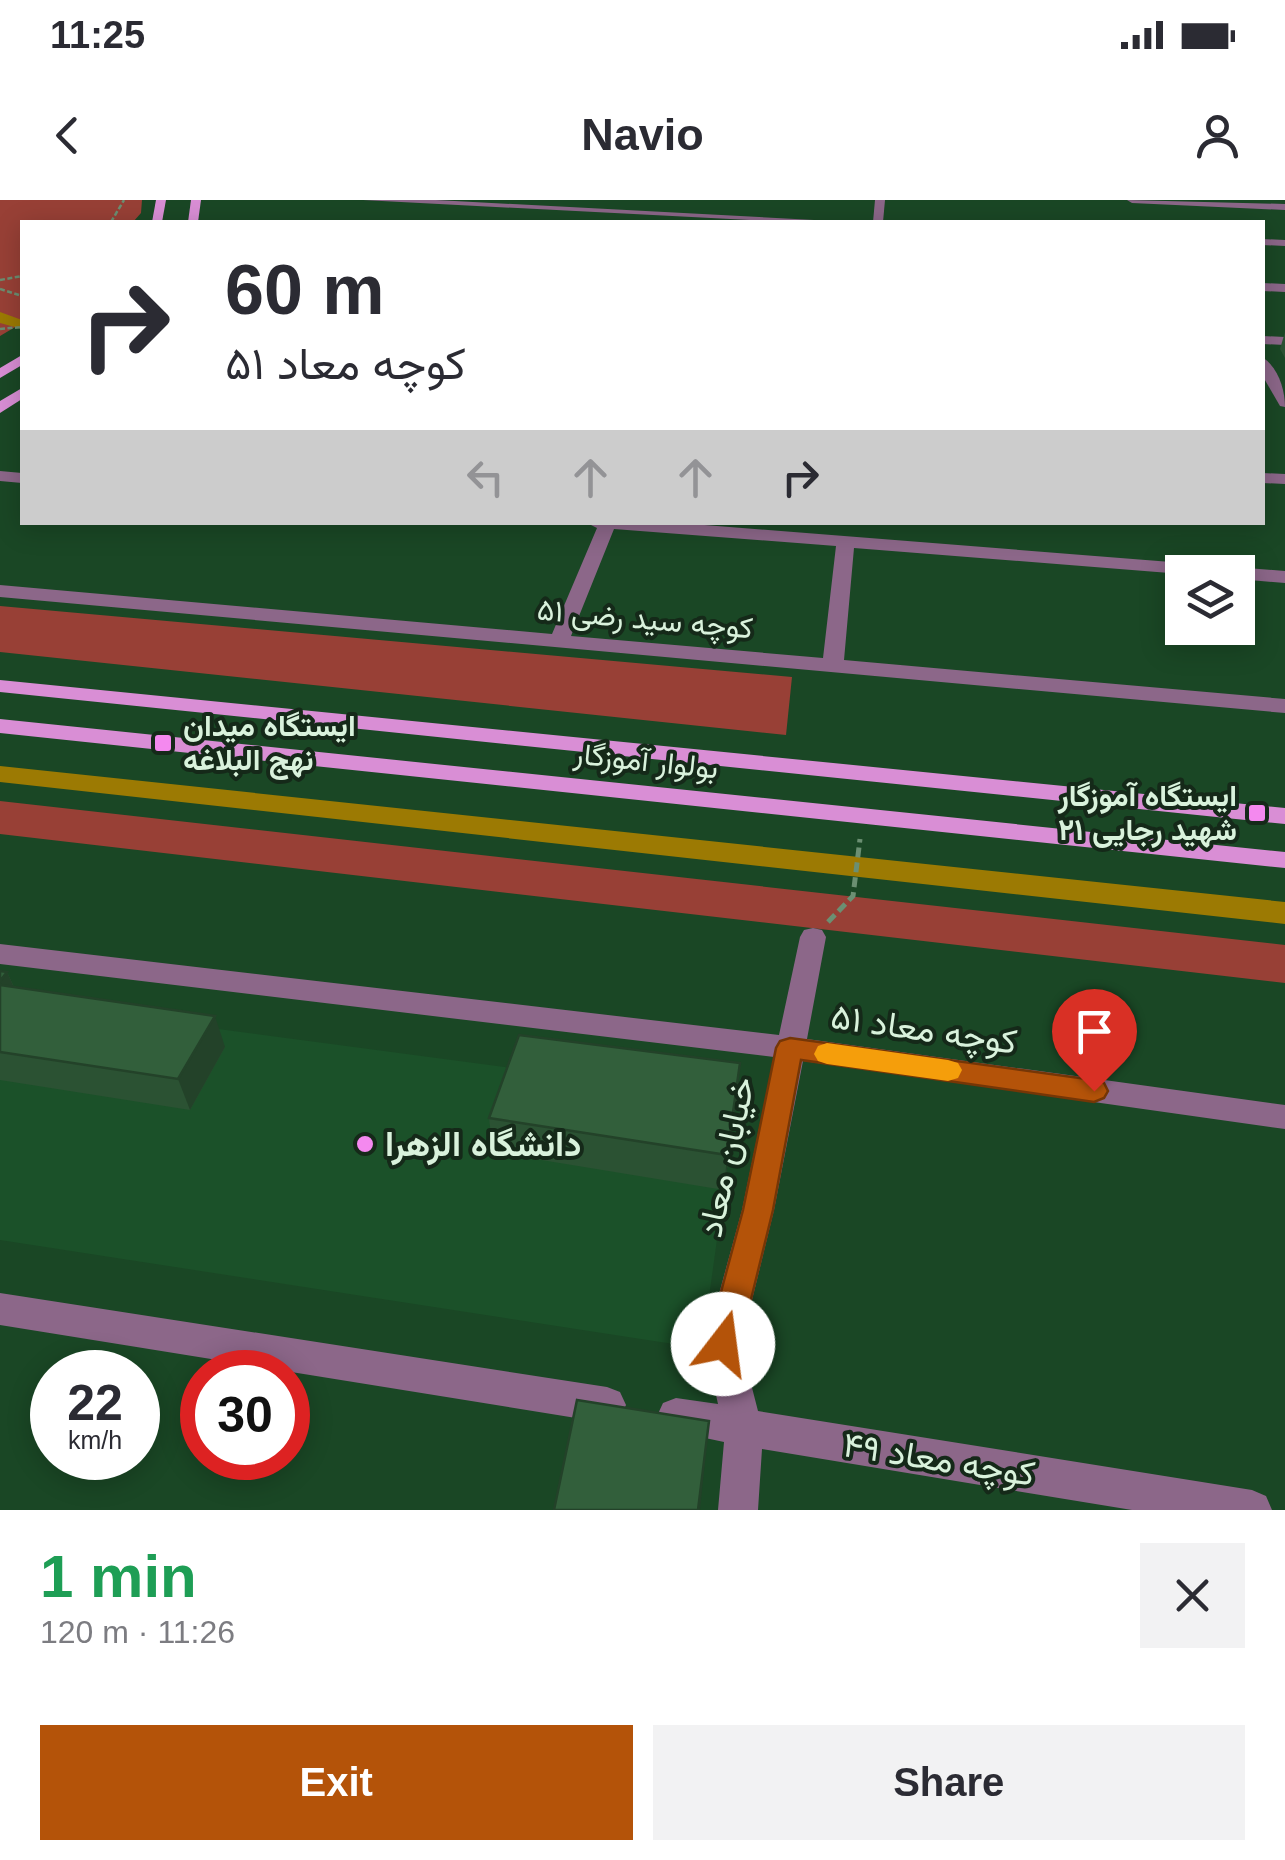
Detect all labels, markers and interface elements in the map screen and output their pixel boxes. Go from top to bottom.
text: 11:25 [50,14,145,56]
icon: back [40,108,95,163]
icon: person [1190,108,1245,163]
text: Navio [581,109,704,160]
text: 60 m [225,251,385,329]
icon: right [60,260,190,390]
text: کوچه معاد ۵۱ [225,338,466,389]
icon: left [458,450,513,505]
icon: ahead [563,450,618,505]
icon: ahead [668,450,723,505]
icon: right [773,450,828,505]
map controls [1165,555,1255,645]
button: layers [1165,555,1255,645]
street label: کوچه سید رضی ۵۱ [535,593,754,648]
place label: ایستگاه میدان نهج البلاغه [183,709,356,780]
marker: ایستگاه میدان نهج البلاغه [152,732,174,754]
street label: بولوار آموزگار [571,736,720,786]
place label: ایستگاه آموزگار شهید رجایی ۲۱ [1057,779,1237,848]
marker: ایستگاه آموزگار شهید رجایی ۲۱ [1246,802,1268,824]
pin [1052,989,1137,1092]
street label: کوچه معاد ۵۱ [828,996,1020,1066]
icon: arrive [1067,1004,1122,1059]
street label: خیابان معاد [690,1073,762,1241]
place label: دانشگاه الزهرا [385,1124,582,1166]
marker: دانشگاه الزهرا [354,1133,376,1155]
position arrow [671,1292,775,1396]
speed limit sign: 30 [180,1350,310,1480]
text: 22 [67,1375,123,1431]
street label: کوچه معاد ۴۹ [840,1424,1038,1498]
text: km/h [68,1426,122,1454]
text: 1 min [40,1543,197,1610]
button: close [1140,1543,1245,1648]
text: 120 m · 11:26 [40,1614,235,1650]
button: Exit [40,1725,633,1840]
button: Share [653,1725,1245,1840]

